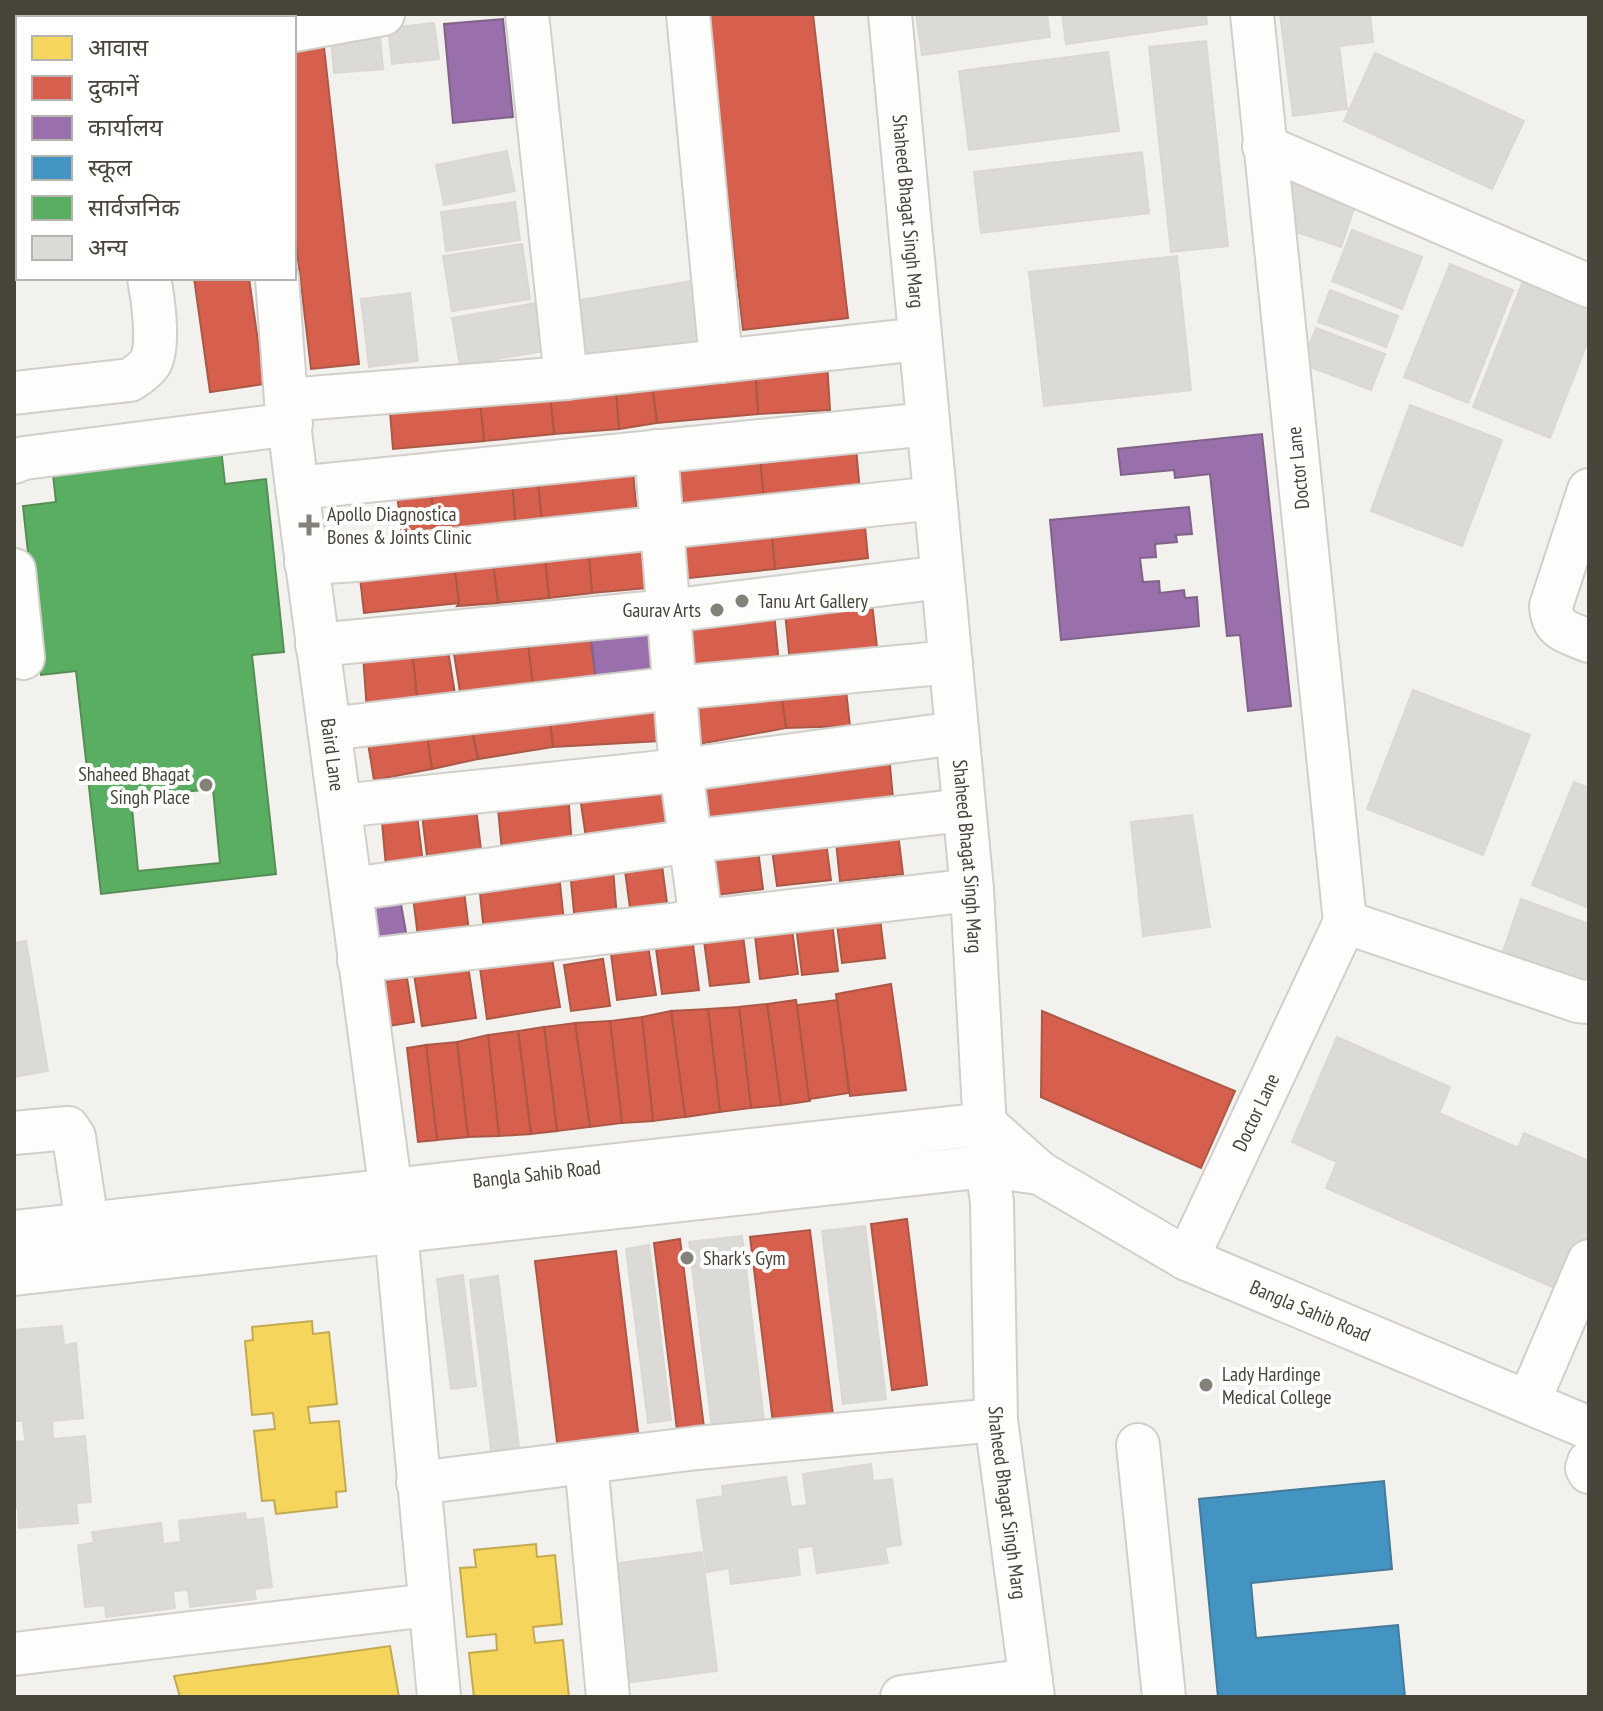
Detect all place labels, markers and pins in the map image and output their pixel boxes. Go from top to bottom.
place label: Apollo Diagnostica Bones & Joints Clinic [327,501,472,550]
marker: Apollo Diagnostica Bones & Joints Clinic [298,514,320,536]
place label: Tanu Art Gallery [758,588,868,614]
marker: Tanu Art Gallery [733,592,751,610]
place label: Gaurav Arts [622,597,701,623]
marker: Gaurav Arts [708,601,726,619]
place label: Shaheed Bhagat Singh Place [78,761,190,810]
marker: Shaheed Bhagat Singh Place [197,776,215,794]
place label: Shark's Gym [703,1245,786,1271]
marker: Shark's Gym [678,1249,696,1267]
place label: Lady Hardinge Medical College [1222,1361,1332,1410]
marker: Lady Hardinge Medical College [1197,1376,1215,1394]

